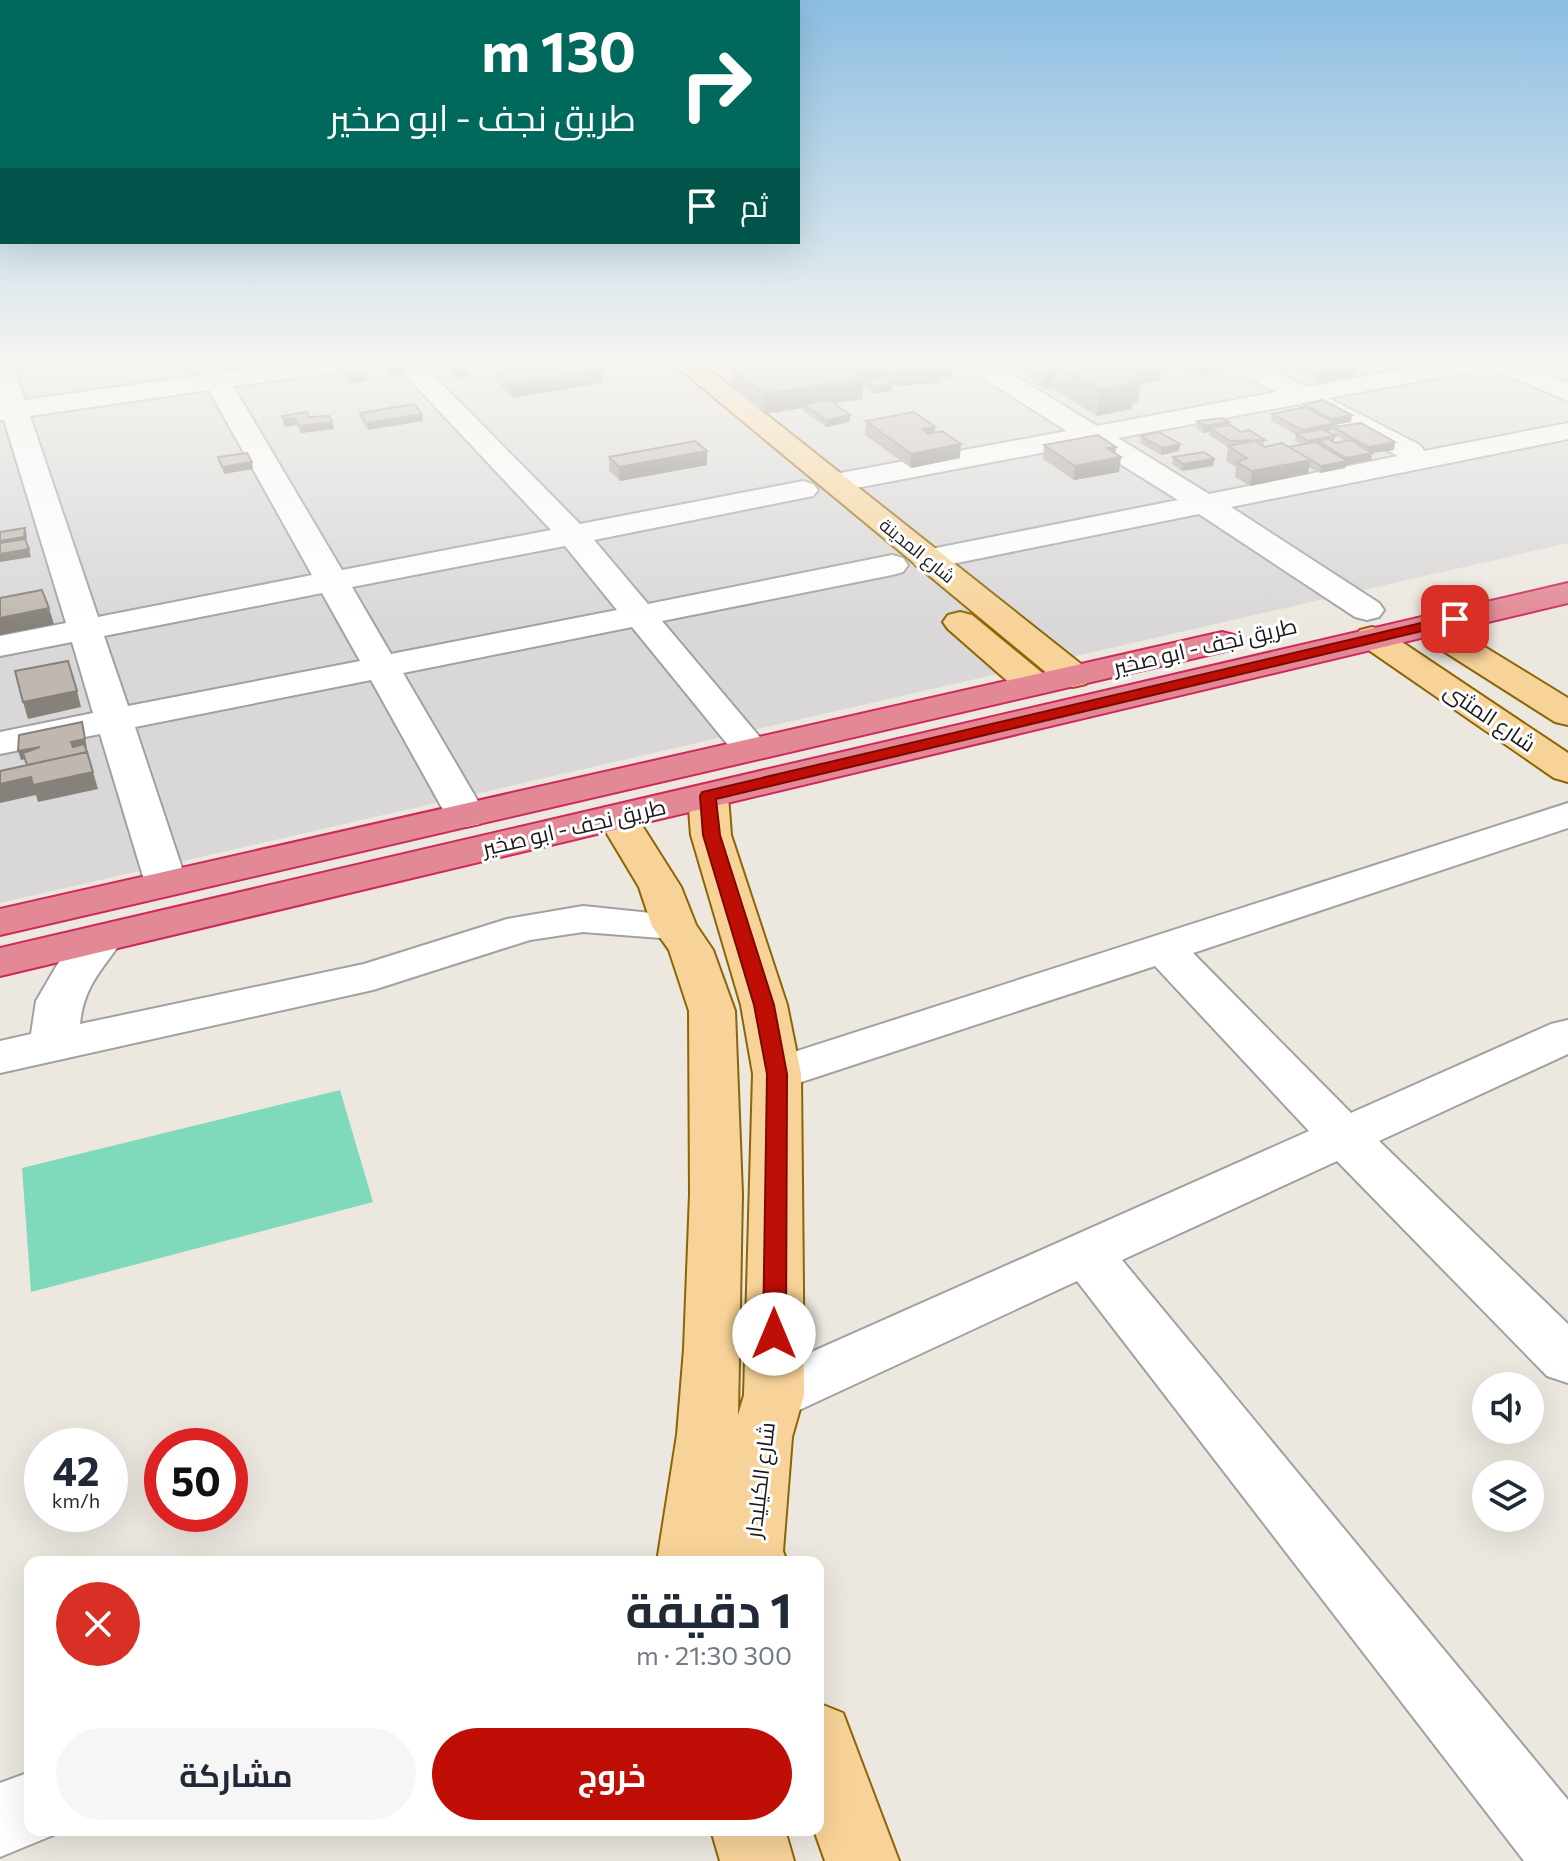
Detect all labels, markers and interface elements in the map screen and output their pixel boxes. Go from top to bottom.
text: 130 m [481,15,636,84]
icon: right [664,32,768,136]
text: طريق نجف - ابو صخير [329,94,636,138]
icon: arrive [680,184,724,228]
text: ثم [740,186,768,223]
street label: شارع المدينة [874,513,960,589]
pin [1421,585,1489,653]
icon: arrive [1433,597,1477,641]
street label: طريق نجف - ابو صخير [1108,611,1300,681]
street label: شارع المثنى [1438,676,1541,759]
street label: طريق نجف - ابو صخير [477,792,669,862]
position arrow [732,1292,816,1376]
map controls [1472,1372,1544,1532]
button: sound [1472,1372,1544,1444]
street label: شارع الكيليدار [739,1421,782,1542]
speed limit sign: 50 [144,1428,248,1532]
text: 42 [53,1445,100,1494]
button: layers [1472,1460,1544,1532]
text: km/h [52,1488,100,1512]
text: 1 دقيقة [625,1579,792,1638]
button: close [56,1582,140,1666]
text: 300 m · 21:30 [636,1639,792,1670]
button: مشاركة [56,1728,416,1820]
button: خروج [432,1728,792,1820]

